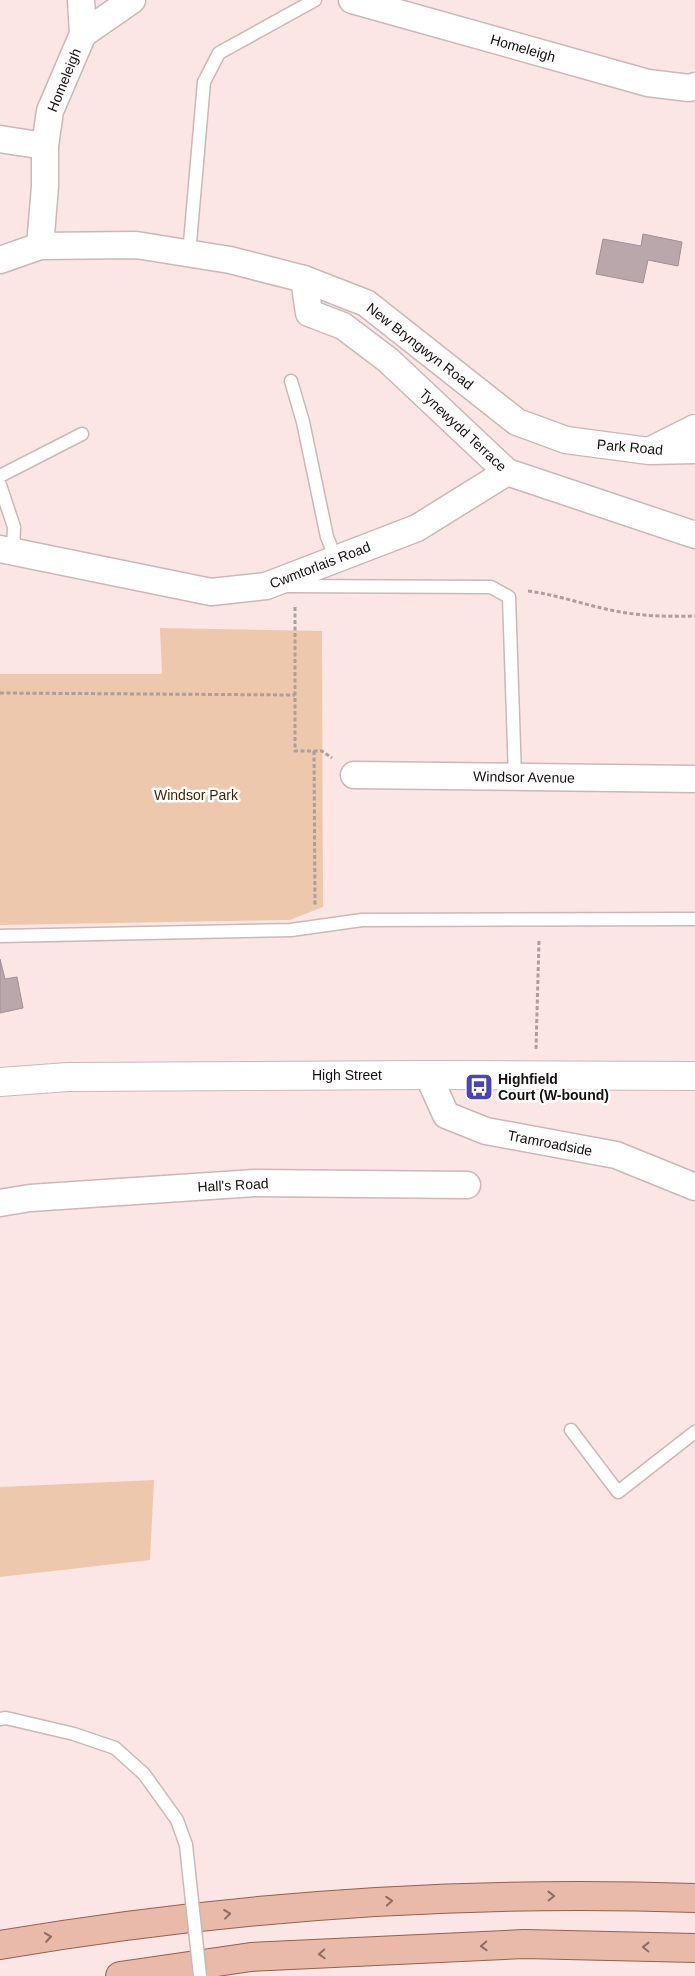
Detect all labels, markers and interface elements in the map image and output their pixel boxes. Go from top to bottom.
street label: Homeleigh [489,31,557,65]
street label: Homeleigh [44,46,84,114]
street label: New Bryngwyn Road [364,299,476,393]
street label: Tynewydd Terrace [416,385,510,475]
street label: Park Road [596,436,664,458]
street label: Cwmtorlais Road [267,538,373,592]
street label: Windsor Avenue [473,768,575,786]
park label: Windsor Park [154,787,239,803]
street label: High Street [312,1067,382,1083]
place label: Highfield Court (W-bound) [498,1071,609,1103]
bus stop icon: Highfield Court (W-bound) [464,1072,494,1102]
street label: Tramroadside [506,1127,594,1159]
street label: Hall's Road [197,1175,269,1195]
one-way arrow [547,1890,555,1901]
one-way arrow [385,1895,393,1906]
one-way arrow [223,1909,231,1920]
one-way arrow [45,1932,53,1943]
one-way arrow [480,1941,488,1952]
one-way arrow [642,1942,650,1952]
one-way arrow [317,1949,325,1959]

